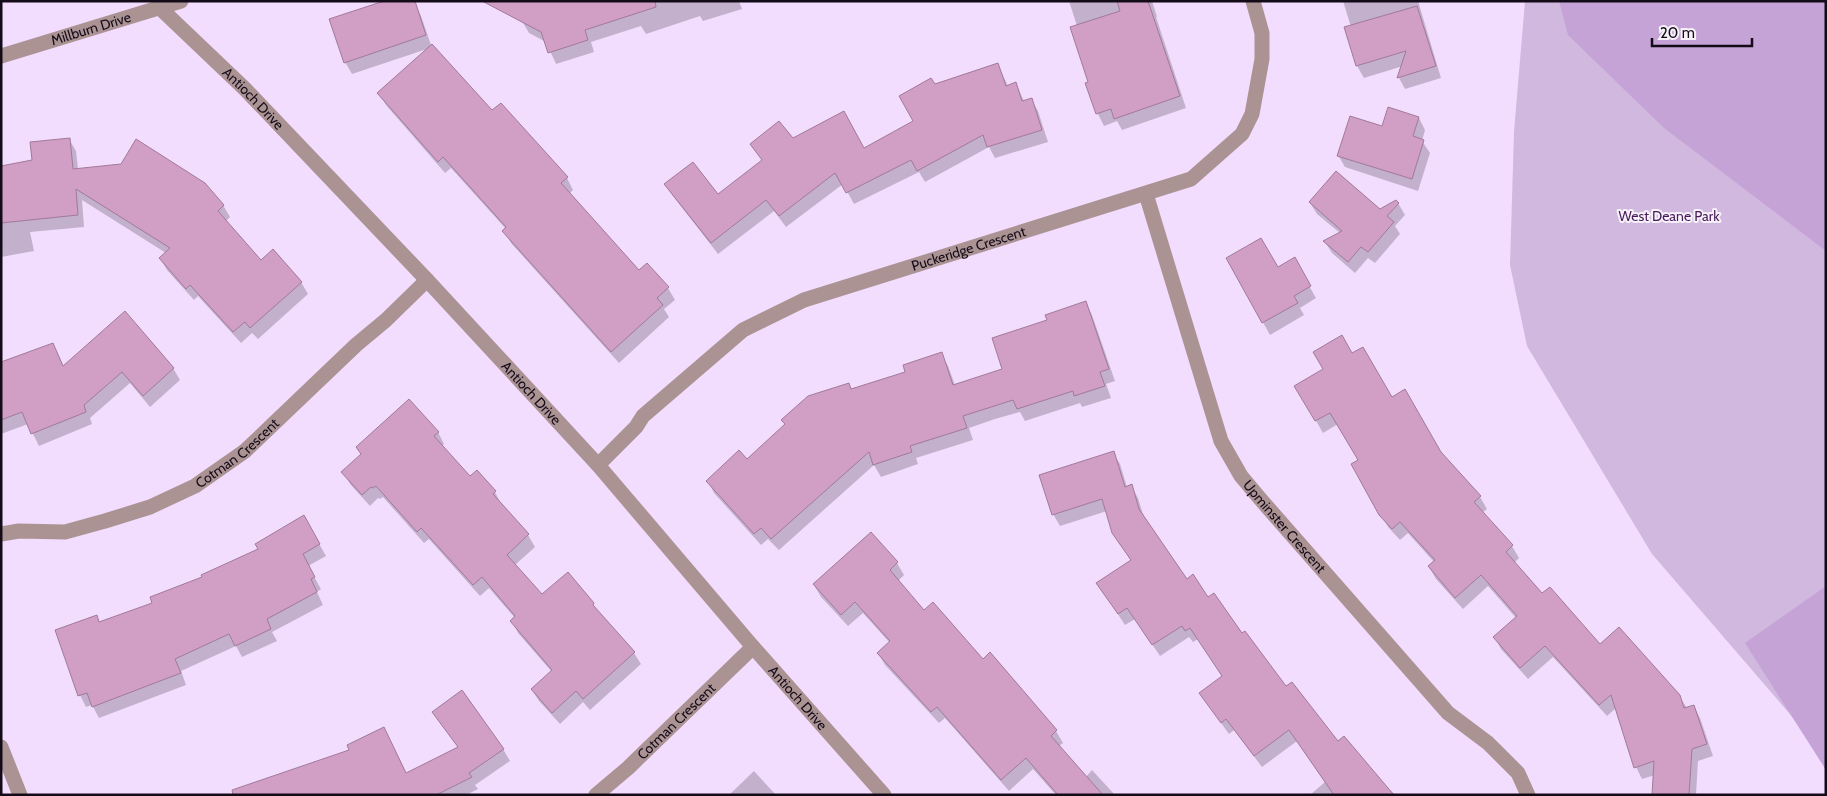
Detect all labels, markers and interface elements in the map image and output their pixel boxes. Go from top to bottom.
street label: Millburn Drive [49,8,133,49]
scale bar [1652,15,1752,47]
text: 20 m [1660,24,1695,42]
street label: Antioch Drive [219,63,288,133]
park label: West Deane Park [1619,207,1720,225]
street label: Puckeridge Crescent [909,222,1028,275]
street label: Antioch Drive [498,357,565,428]
street label: Cotman Crescent [192,414,283,492]
street label: Upminster Crescent [1239,476,1330,577]
street label: Antioch Drive [765,662,831,734]
street label: Cotman Crescent [633,679,719,763]

